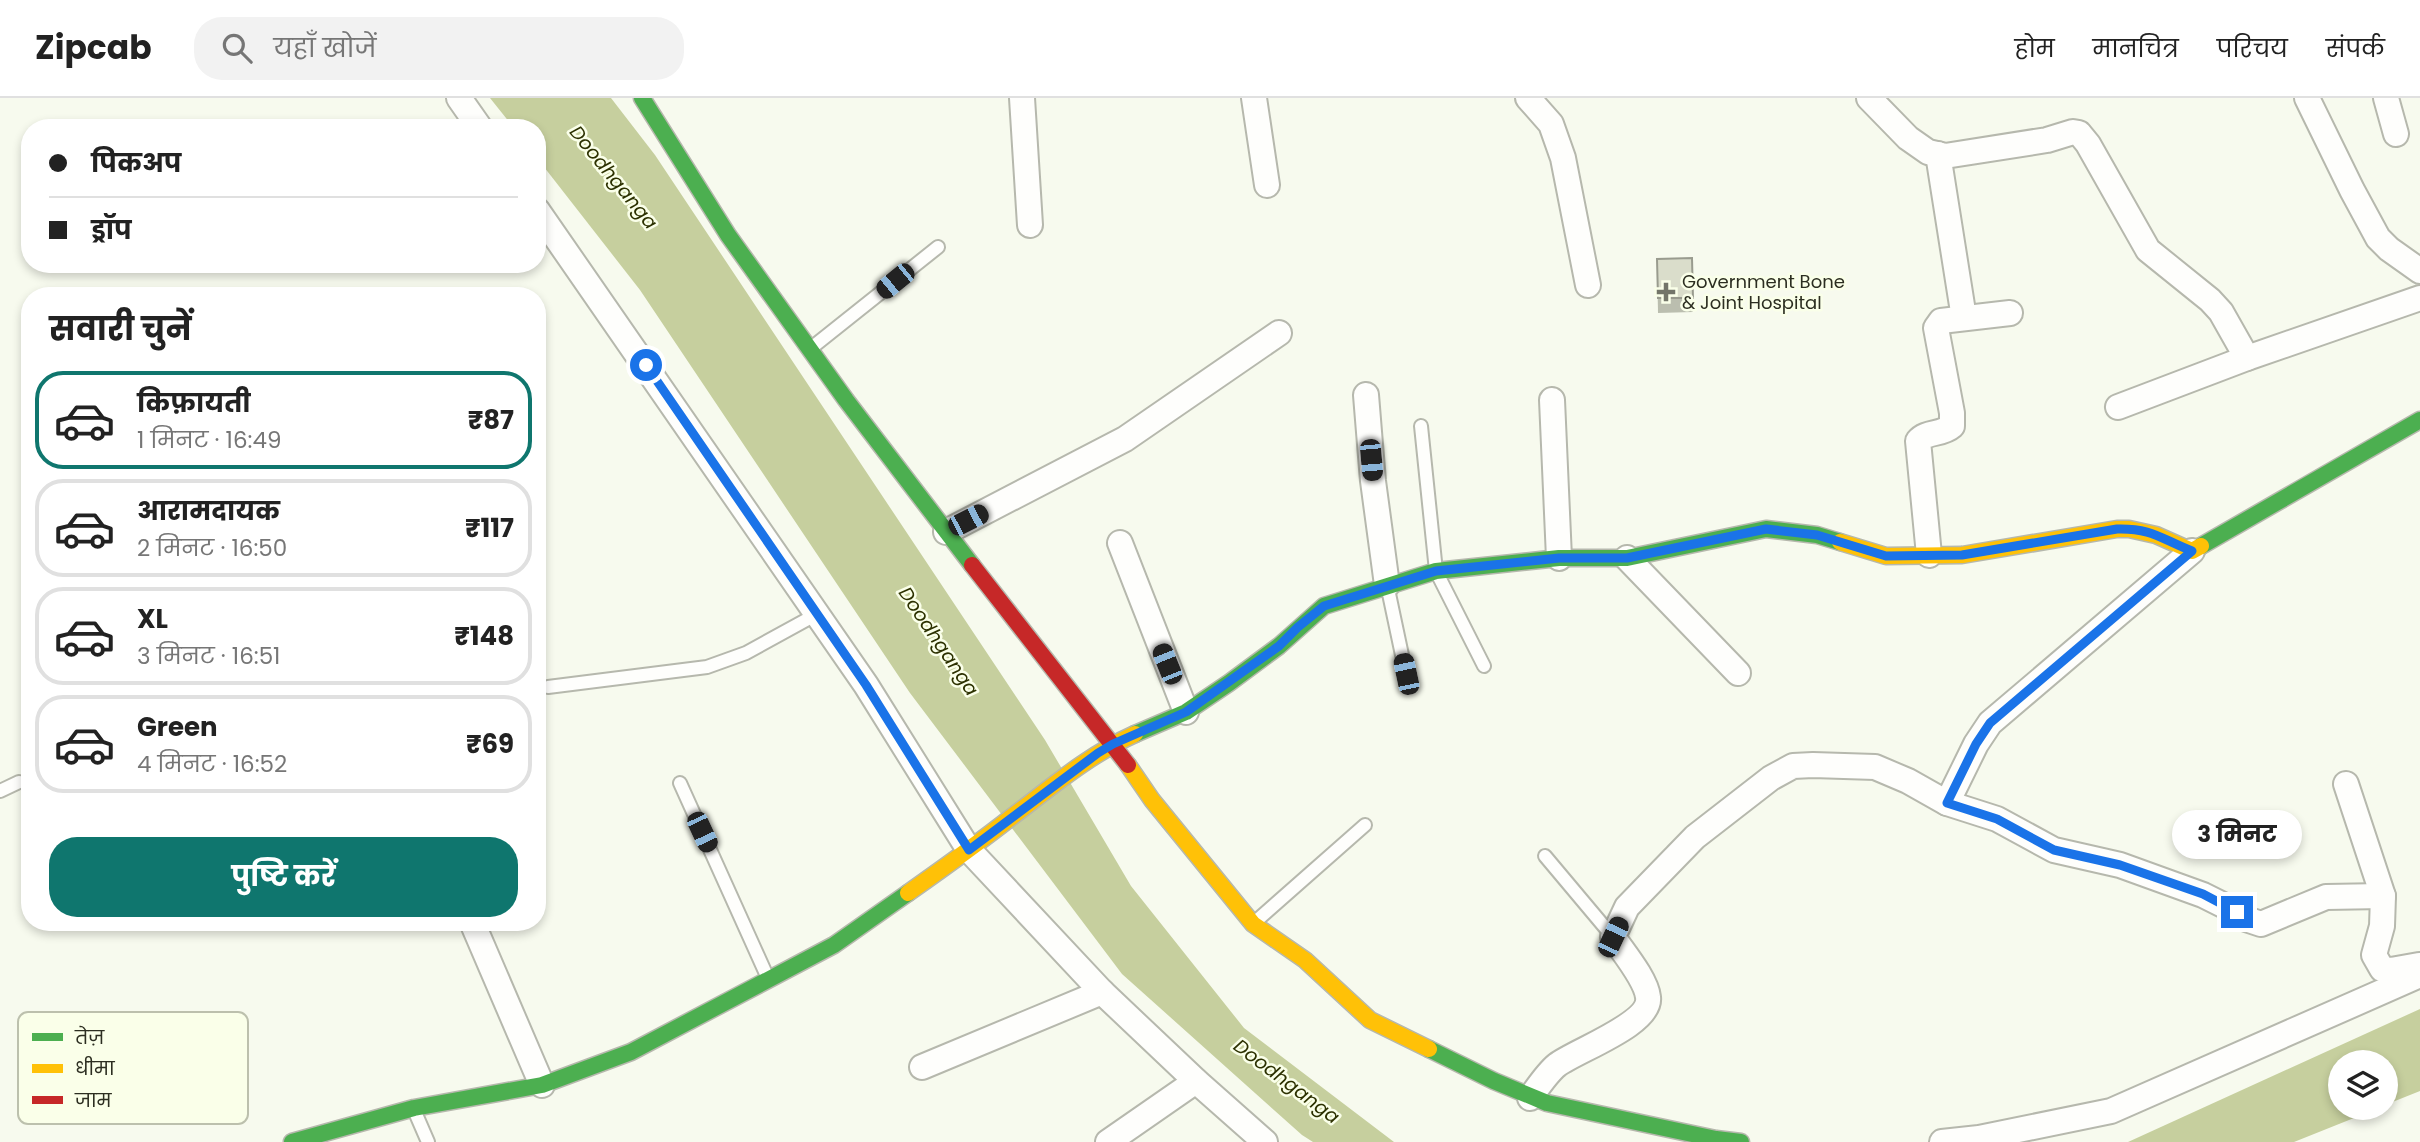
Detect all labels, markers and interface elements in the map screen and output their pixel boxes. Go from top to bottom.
search box [194,17,684,80]
text: Zipcab [35,24,152,71]
icon: search [218,29,256,67]
text: यहाँ खोजें [274,30,376,66]
text: होम [2015,32,2055,65]
text: मानचित्र [2093,32,2179,65]
text: परिचय [2217,32,2288,65]
text: संपर्क [2326,32,2385,65]
water label: Doodhganga [563,120,664,235]
text: पिकअप [91,145,181,181]
text: ड्रॉप [91,212,132,248]
car [873,260,918,302]
place label: Government Bone & Joint Hospital [1682,269,1845,315]
marker: Government Bone & Joint Hospital [1656,282,1676,302]
text: सवारी चुनें [49,306,191,351]
route start [630,349,662,381]
text: किफ़ायती [137,385,251,421]
icon: car [53,389,116,452]
text: ₹87 [468,402,514,438]
text: 1 मिनट · 16:49 [137,424,281,456]
car [1359,438,1384,482]
text: आरामदायक [137,493,280,529]
icon: car [53,497,116,560]
car [945,501,992,539]
text: ₹117 [465,510,514,546]
text: 2 मिनट · 16:50 [137,532,287,564]
water label: Doodhganga [892,581,985,701]
text: XL [137,601,168,637]
icon: car [53,605,116,668]
text: ₹148 [454,618,514,654]
text: 3 मिनट · 16:51 [137,640,280,672]
car [1150,641,1185,687]
car [1392,651,1421,697]
text: Green [137,709,218,745]
icon: car [53,713,116,776]
text: ₹69 [466,726,514,762]
text: 4 मिनट · 16:52 [137,748,287,780]
car [684,809,721,855]
callout: 3 मिनट [2172,810,2302,860]
text: 3 मिनट [2197,818,2277,850]
button: पुष्टि करें [49,837,518,917]
route end [2221,896,2253,928]
car [1595,914,1632,960]
legend [18,1012,248,1124]
text: तेज़ [74,1024,105,1051]
water label: Doodhganga [1228,1033,1345,1130]
map controls [2328,1050,2398,1120]
button: layers [2328,1050,2398,1120]
text: धीमा [75,1055,116,1082]
text: जाम [74,1087,113,1114]

